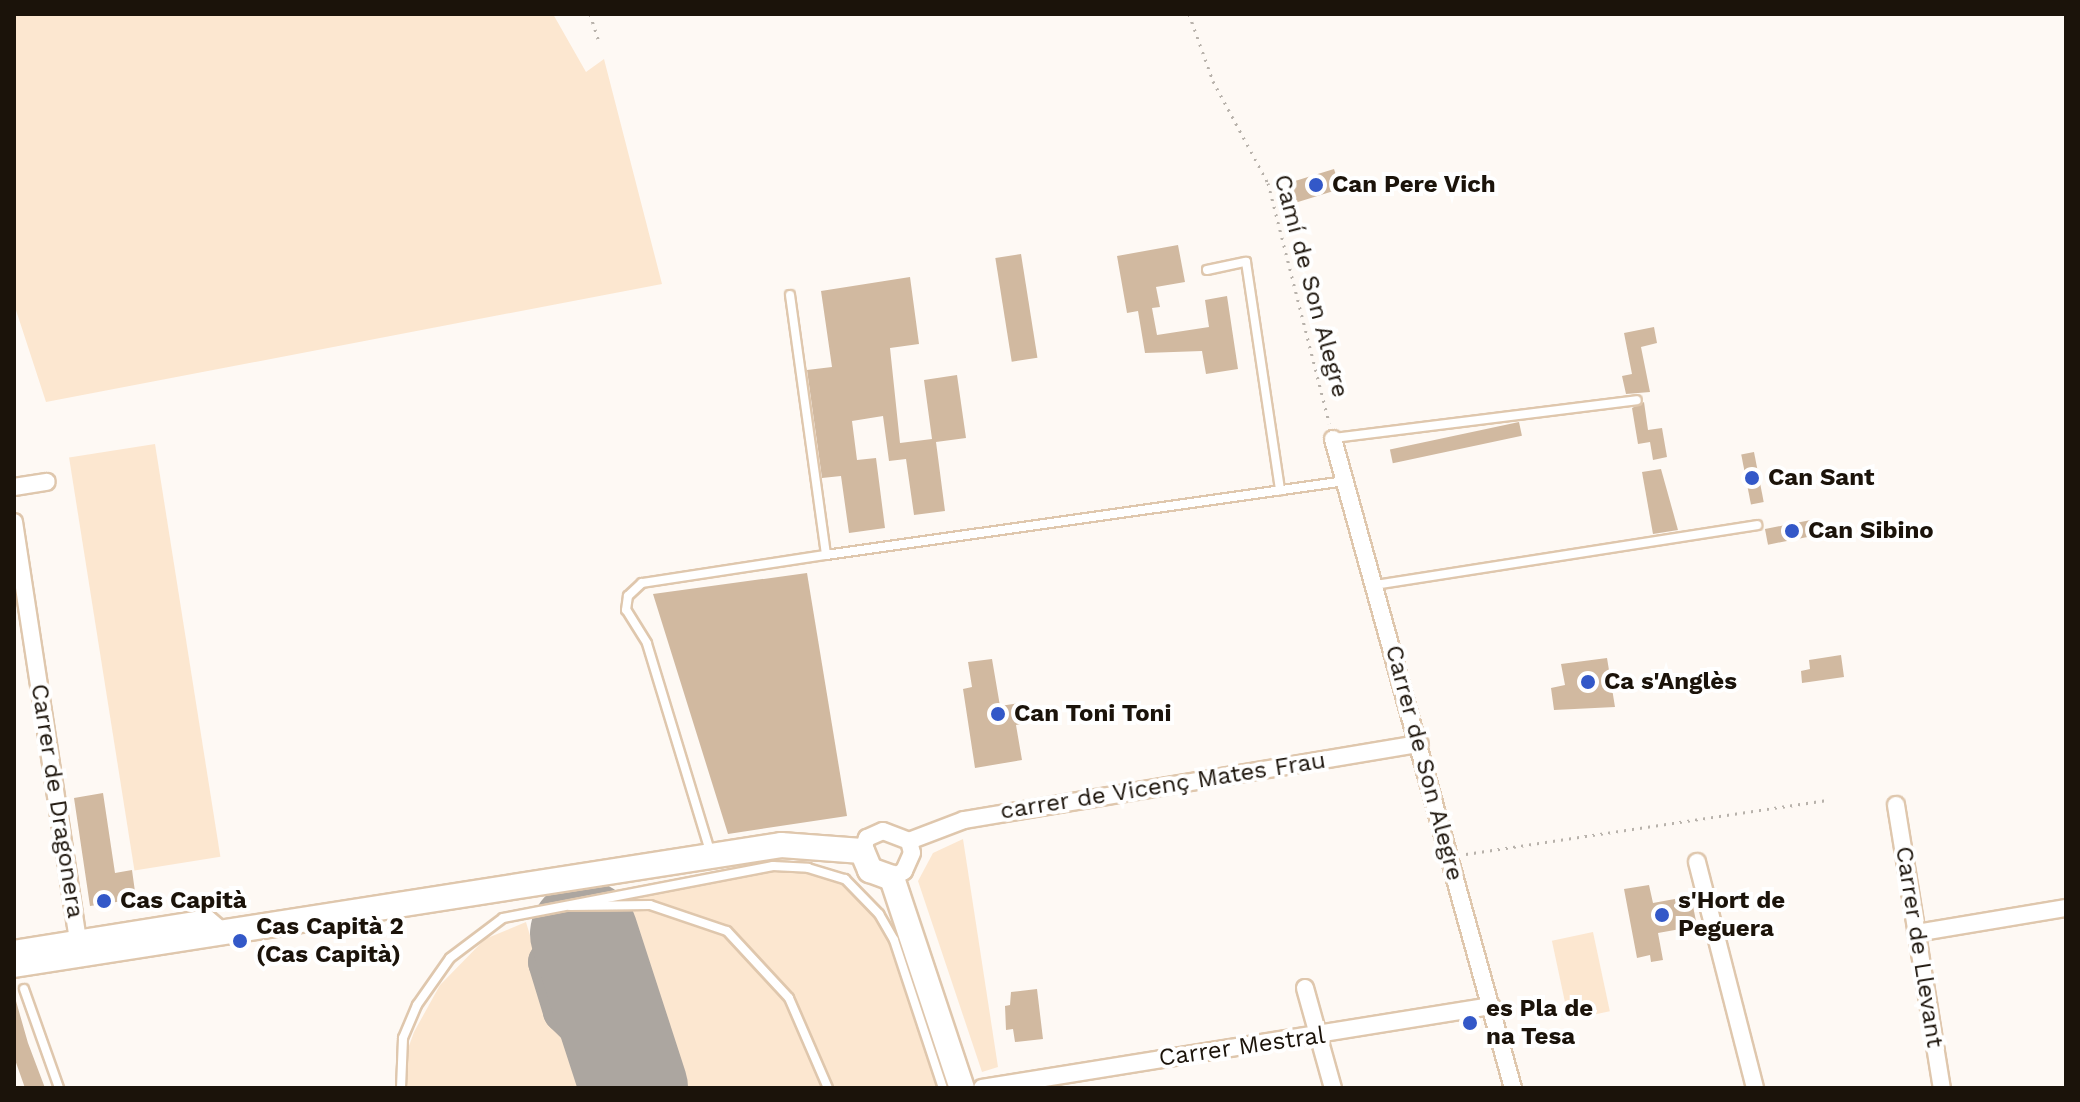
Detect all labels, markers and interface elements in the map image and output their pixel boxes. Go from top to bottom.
street label: Camí de Son Alegre [1267,171,1355,401]
place label: Can Pere Vich [1332,171,1496,199]
marker: Can Pere Vich [1307,176,1325,194]
place label: Can Sant [1768,464,1875,492]
marker: Can Sant [1743,469,1761,487]
place label: Can Sibino [1808,517,1934,545]
marker: Can Sibino [1783,522,1801,540]
street label: Carrer de Son Alegre [1379,641,1469,885]
place label: Ca s'Anglès [1604,668,1737,696]
marker: Ca s'Anglès [1579,673,1597,691]
street label: Carrer de Dragonera [24,682,90,920]
place label: Can Toni Toni [1014,700,1172,728]
marker: Can Toni Toni [989,705,1007,723]
street label: carrer de Vicenç Mates Frau [998,746,1328,826]
street label: Carrer de Llevant [1889,844,1949,1050]
place label: Cas Capità [120,887,247,915]
place label: s'Hort de Peguera [1678,887,1785,943]
marker: Cas Capità [95,892,113,910]
marker: s'Hort de Peguera [1653,906,1671,924]
place label: Cas Capità 2 (Cas Capità) [256,913,404,969]
marker: Cas Capità 2 (Cas Capità) [231,932,249,950]
place label: es Pla de na Tesa [1486,995,1593,1051]
marker: es Pla de na Tesa [1461,1014,1479,1032]
street label: Carrer Mestral [1157,1021,1327,1073]

